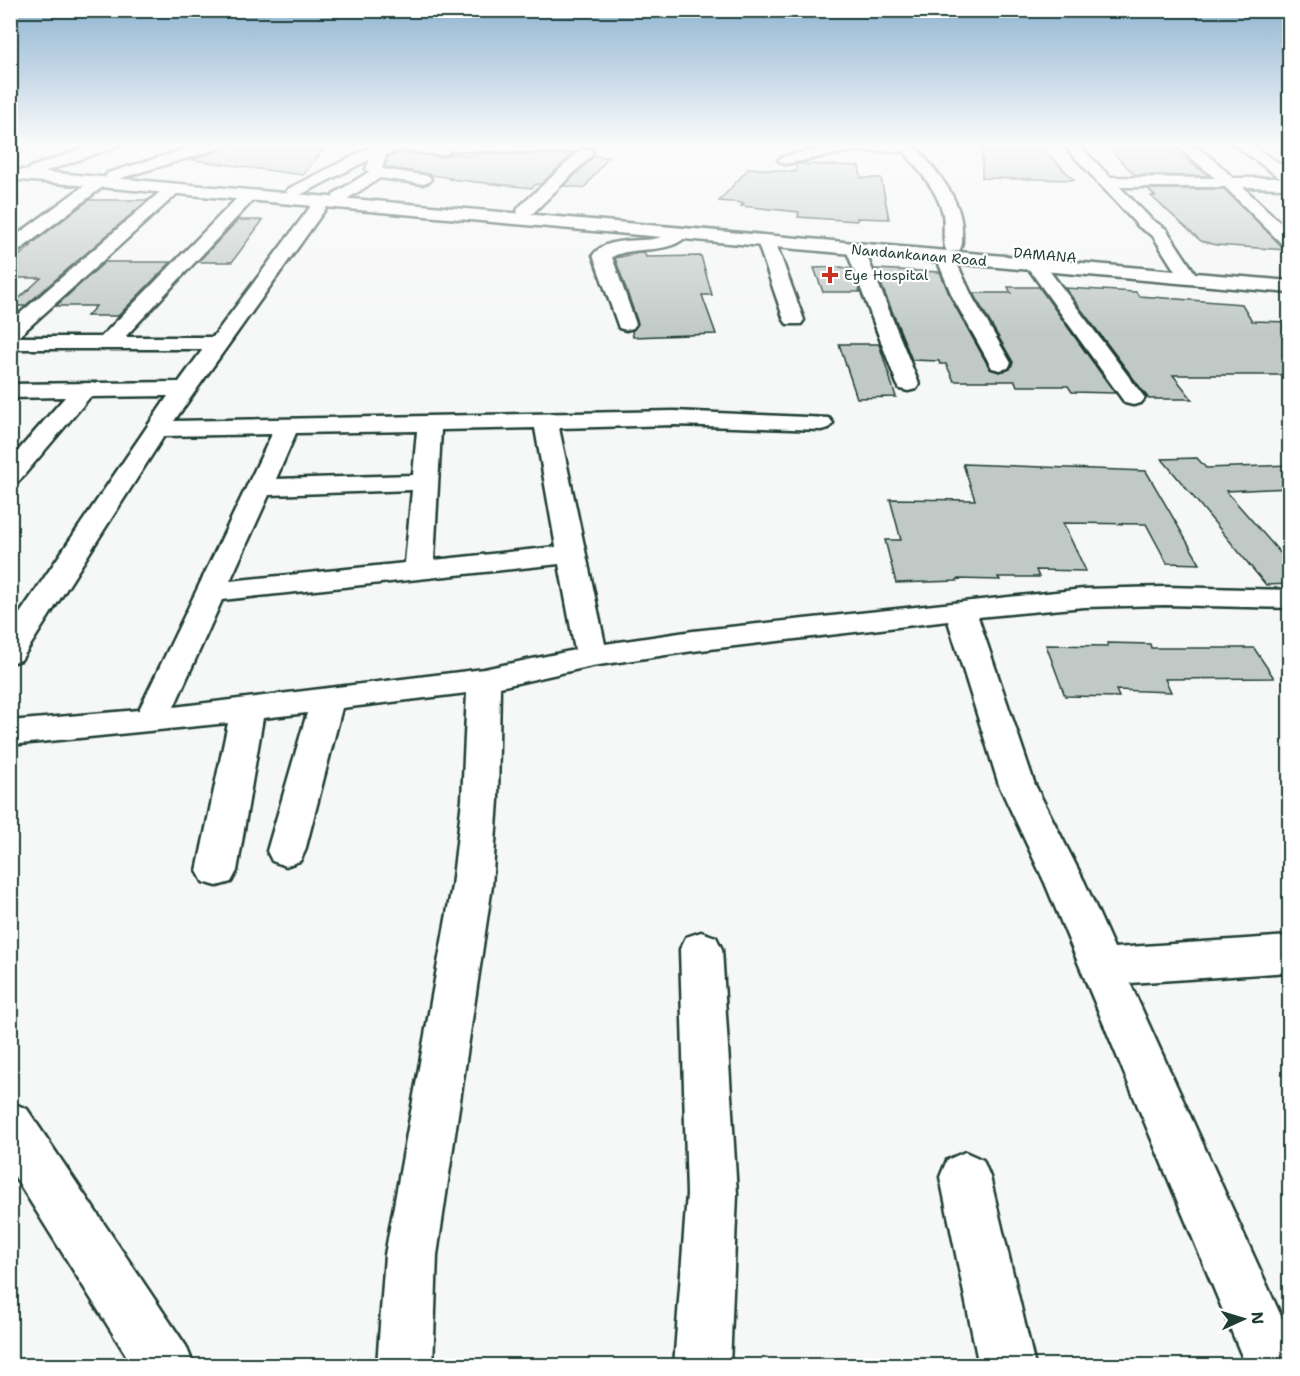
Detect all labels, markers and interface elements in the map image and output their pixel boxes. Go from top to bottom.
street label: Nandankanan Road [851,240,988,270]
street label: DAMANA [1013,243,1077,267]
marker: Eye Hospital [821,266,839,284]
place label: Eye Hospital [844,266,929,284]
north arrow [1213,1289,1273,1349]
text: N [1247,1311,1268,1325]

